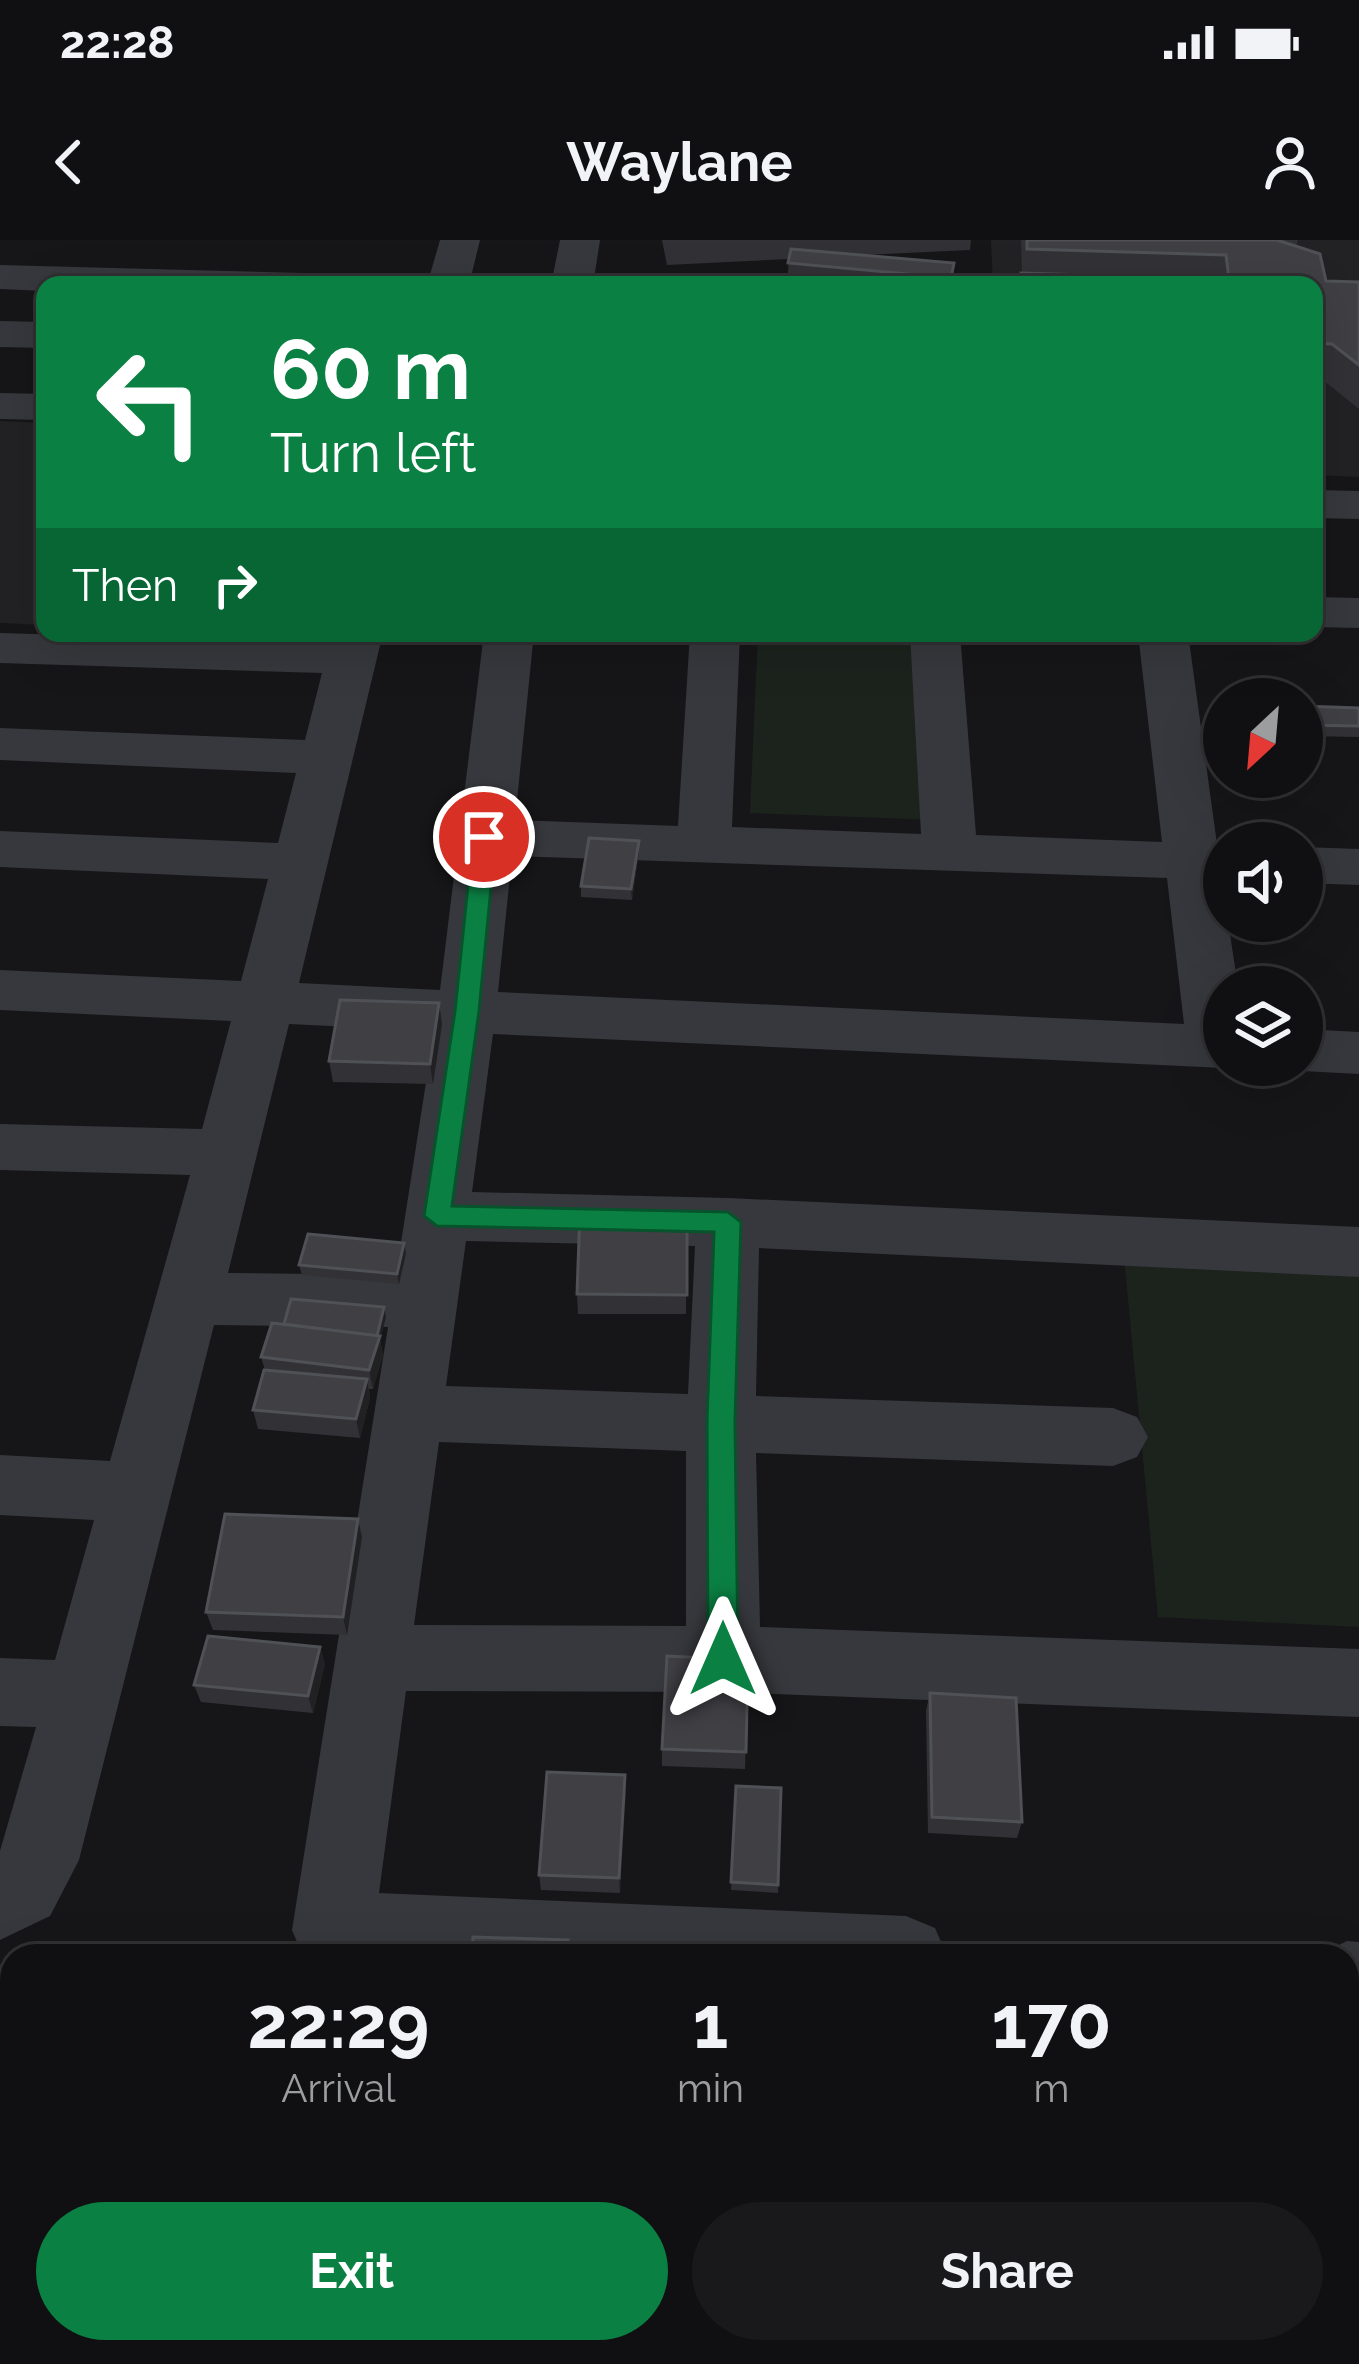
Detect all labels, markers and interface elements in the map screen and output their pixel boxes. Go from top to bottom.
text: 22:28 [60,16,174,69]
icon: back [36,129,102,195]
icon: person [1257,129,1323,195]
text: Waylane [566,130,793,194]
text: 60 m [270,320,471,419]
icon: left [72,324,228,480]
text: Turn left [270,421,477,485]
icon: right [202,552,268,618]
text: Then [72,559,178,612]
north arrow [1203,678,1323,798]
map controls [1203,678,1323,1086]
pin [433,786,535,888]
icon: arrive [451,804,517,870]
button: sound [1203,822,1323,942]
button: layers [1203,966,1323,1086]
position arrow [660,1596,786,1722]
text: 22:29 [247,1980,429,2065]
text: 1 [693,1980,728,2065]
text: 170 [991,1980,1112,2065]
text: Arrival [281,2065,396,2111]
text: min [677,2065,744,2111]
text: m [1034,2065,1069,2111]
button: Exit [36,2202,668,2340]
button: Share [692,2202,1323,2340]

